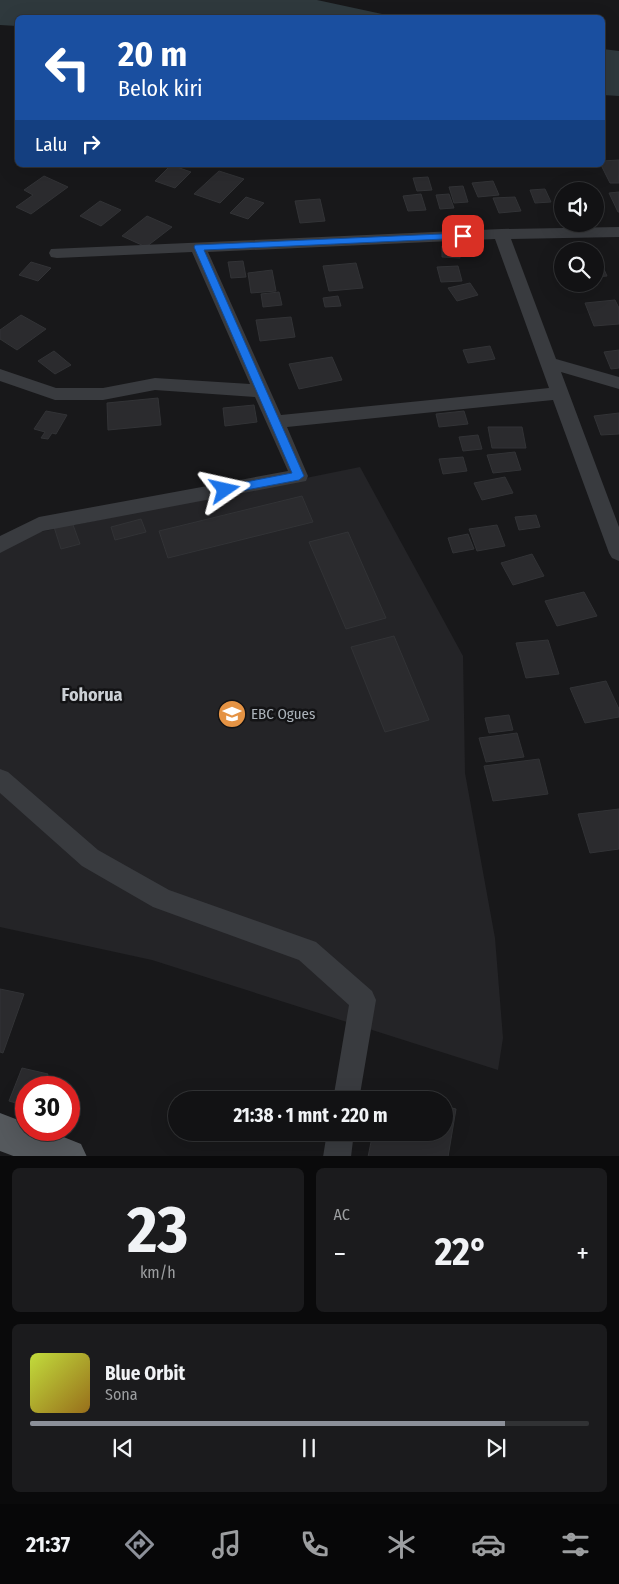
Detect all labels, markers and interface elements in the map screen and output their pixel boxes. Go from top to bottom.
text: 20 m [118,33,187,75]
icon: left [35,35,100,100]
text: Belok kiri [118,75,203,102]
icon: right [77,130,105,158]
text: Lalu [35,133,67,156]
map controls [554,182,604,292]
button: sound [554,182,604,232]
pin [442,215,484,257]
icon: arrive [449,222,477,250]
button: search [554,242,604,292]
position arrow [198,463,250,515]
district label: Fohorua [62,684,122,706]
school or university icon: EBC Ogues [217,699,247,729]
place label: EBC Ogues [251,705,315,723]
speed limit sign: 30 [15,1076,80,1141]
text: 21:38 · 1 mnt · 220 m [233,1104,388,1127]
text: 23 [127,1191,188,1269]
text: AC [334,1205,350,1224]
text: 22° [435,1229,488,1275]
text: − [334,1237,346,1270]
text: + [576,1237,589,1270]
text: km/h [140,1263,176,1282]
text: Blue Orbit [105,1362,185,1385]
text: Sona [105,1385,138,1404]
icon: previous [109,1434,137,1462]
icon: pause [295,1434,323,1462]
icon: next [482,1434,510,1462]
icon: directions [122,1527,157,1562]
icon: music [209,1527,244,1562]
icon: phone [297,1527,332,1562]
icon: climate [384,1527,419,1562]
icon: car [471,1527,506,1562]
icon: filters [558,1527,593,1562]
text: 21:37 [26,1531,70,1558]

